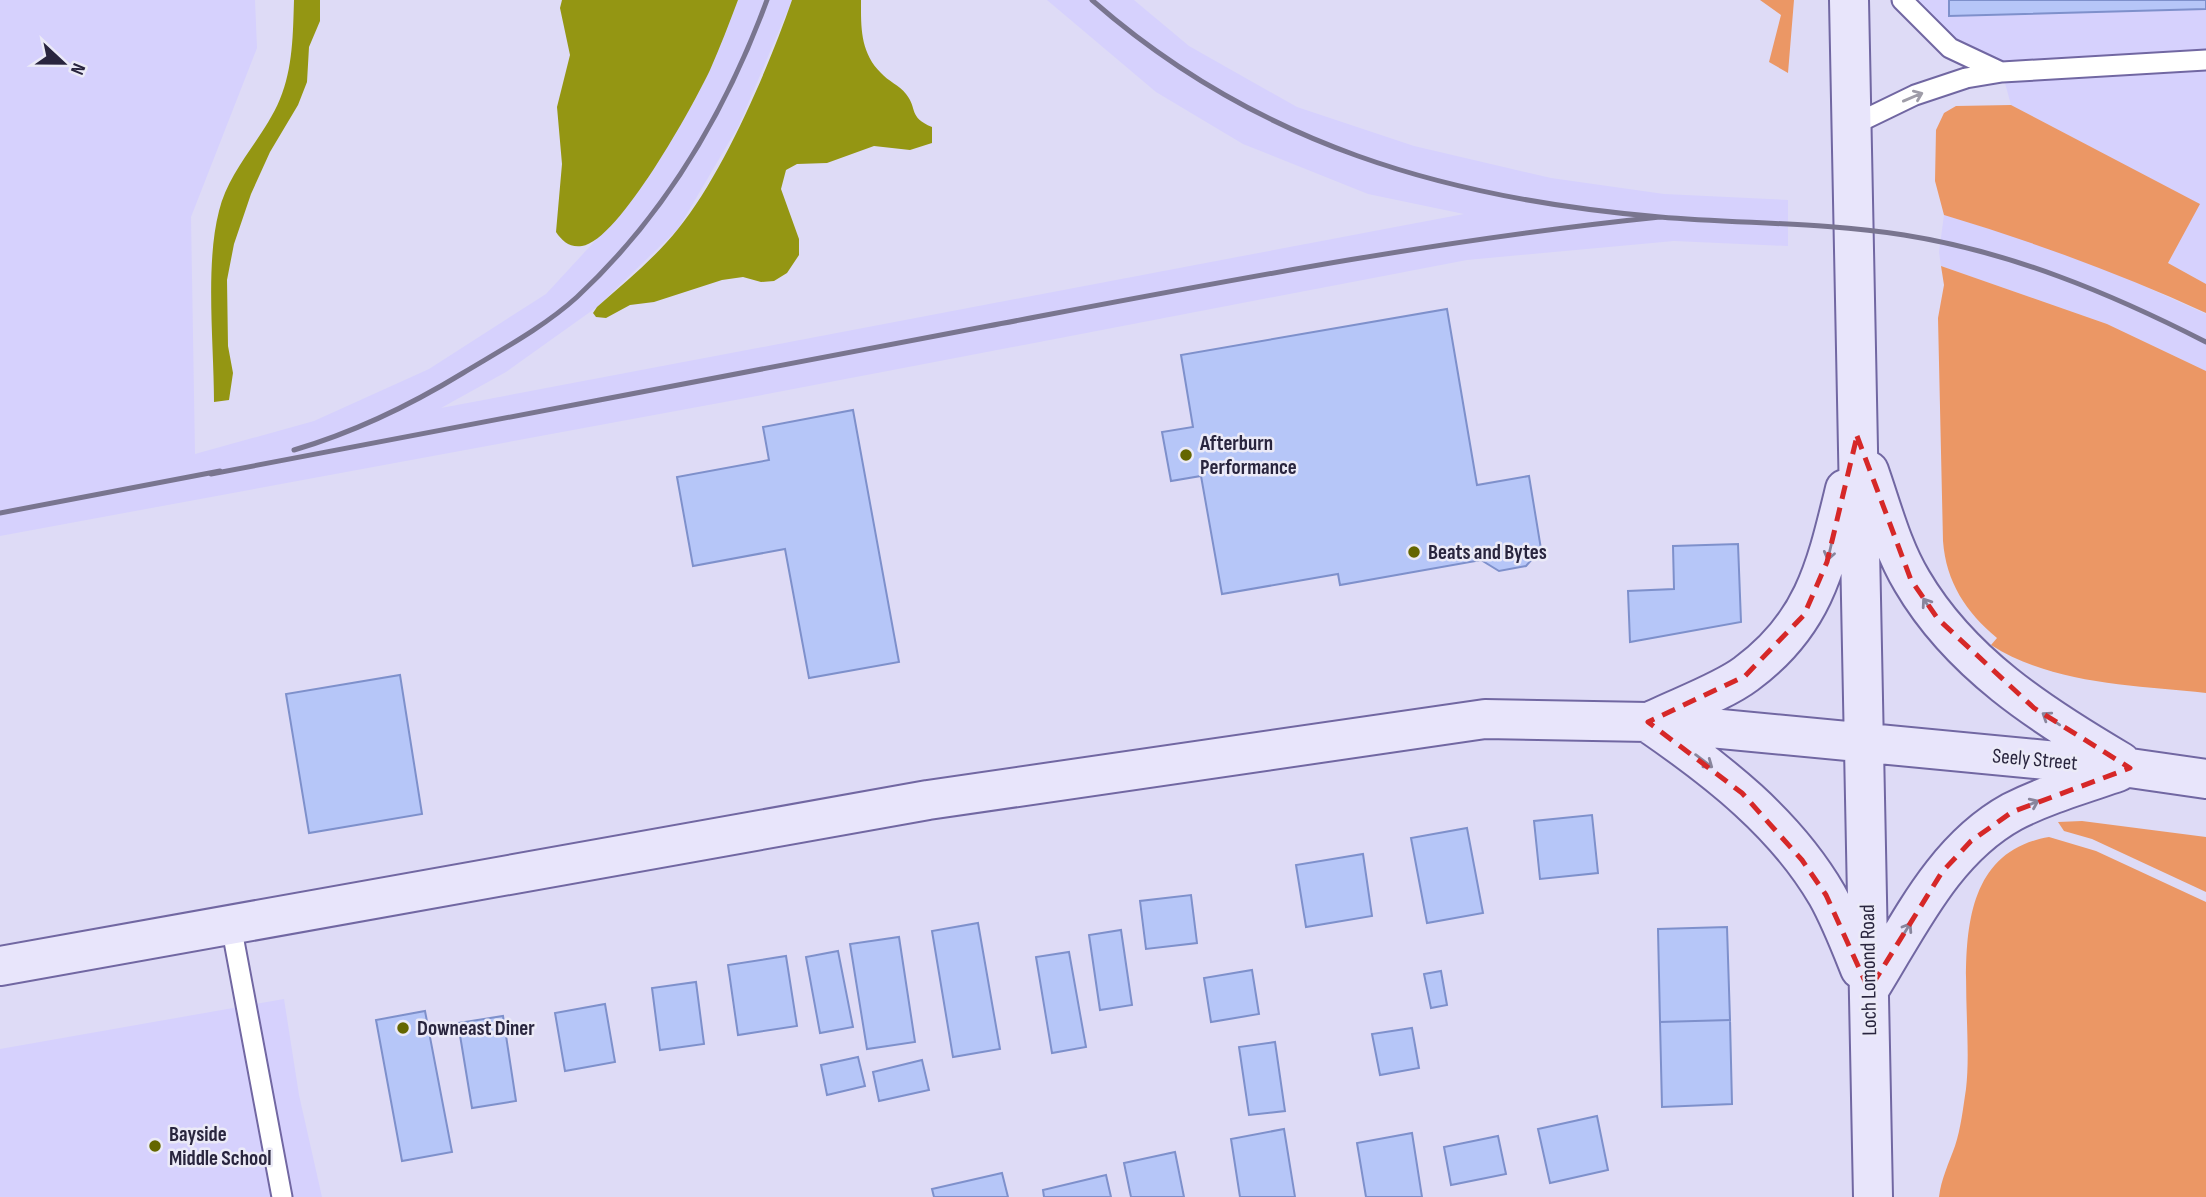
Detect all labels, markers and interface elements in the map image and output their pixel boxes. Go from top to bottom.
north arrow [28,28,98,98]
text: N [65,60,90,78]
one-way arrow [1902,90,1923,103]
place label: Afterburn Performance [1199,431,1297,480]
marker: Afterburn Performance [1178,447,1194,463]
one-way arrow [1823,538,1836,561]
place label: Beats and Bytes [1428,540,1547,565]
marker: Beats and Bytes [1406,544,1422,560]
one-way arrow [1922,598,1936,617]
one-way arrow [2042,712,2061,726]
street label: Seely Street [1991,743,2079,776]
one-way arrow [1694,754,1713,769]
one-way arrow [2018,798,2039,811]
street label: Loch Lomond Road [1855,904,1882,1036]
one-way arrow [1898,923,1912,943]
place label: Downeast Diner [417,1016,535,1041]
marker: Downeast Diner [395,1020,411,1036]
place label: Bayside Middle School [169,1122,272,1171]
marker: Bayside Middle School [147,1138,163,1154]

